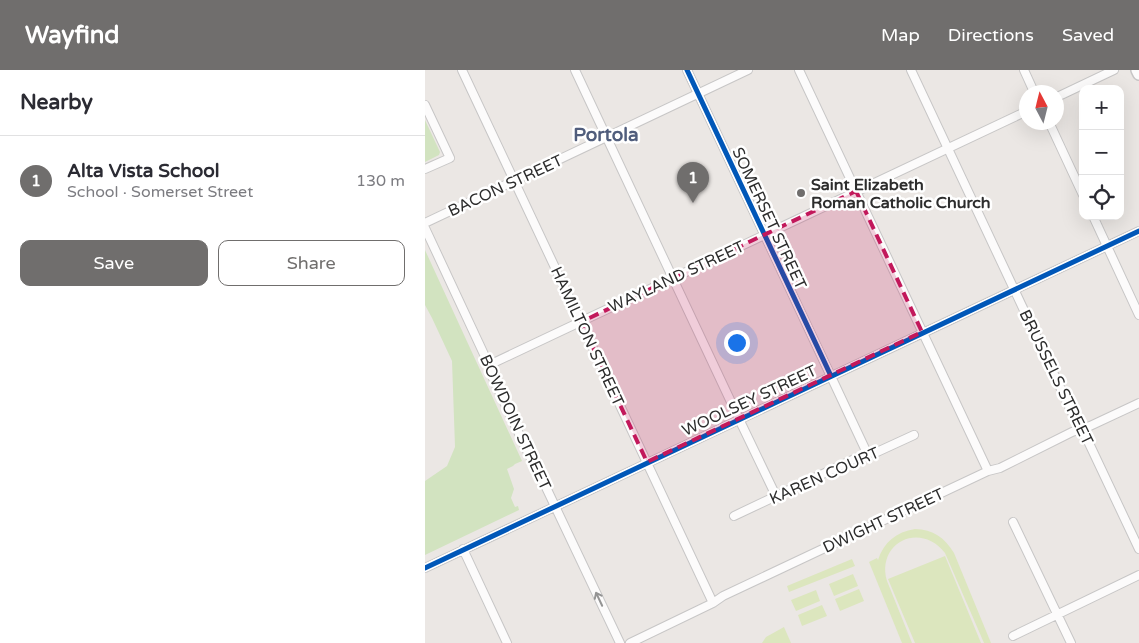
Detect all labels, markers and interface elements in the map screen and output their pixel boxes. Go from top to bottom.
text: Wayfind [25,21,120,50]
text: Map [881,24,920,46]
text: Directions [948,24,1034,46]
text: Saved [1062,24,1114,46]
north arrow [1019,85,1064,130]
map controls [1079,85,1124,220]
button: + [1079,85,1124,130]
text: Nearby [20,90,93,115]
district label: Portola [573,124,639,146]
button: − [1079,130,1124,175]
street label: SOMERSET STREET [727,144,811,293]
street label: BACON STREET [445,151,566,221]
text: Alta Vista School [67,160,220,182]
pin: 1 [677,162,709,203]
text: 1 [31,171,41,191]
text: 130 m [356,171,405,191]
place label: Saint Elizabeth Roman Catholic Church [811,175,991,213]
button: locate [1079,175,1124,220]
text: School · Somerset Street [67,182,253,202]
marker: Saint Elizabeth Roman Catholic Church [795,187,807,199]
street label: WAYLAND STREET [605,237,748,317]
button: Save [20,240,208,286]
button: Share [218,240,405,286]
street label: HAMILTON STREET [546,263,628,410]
street label: BRUSSELS STREET [1015,306,1098,449]
your location [724,330,750,356]
street label: BOWDOIN STREET [475,351,555,494]
street label: WOOLSEY STREET [679,361,820,441]
street label: KAREN COURT [766,443,883,509]
street label: DWIGHT STREET [820,484,947,558]
one-way arrow [594,592,603,607]

